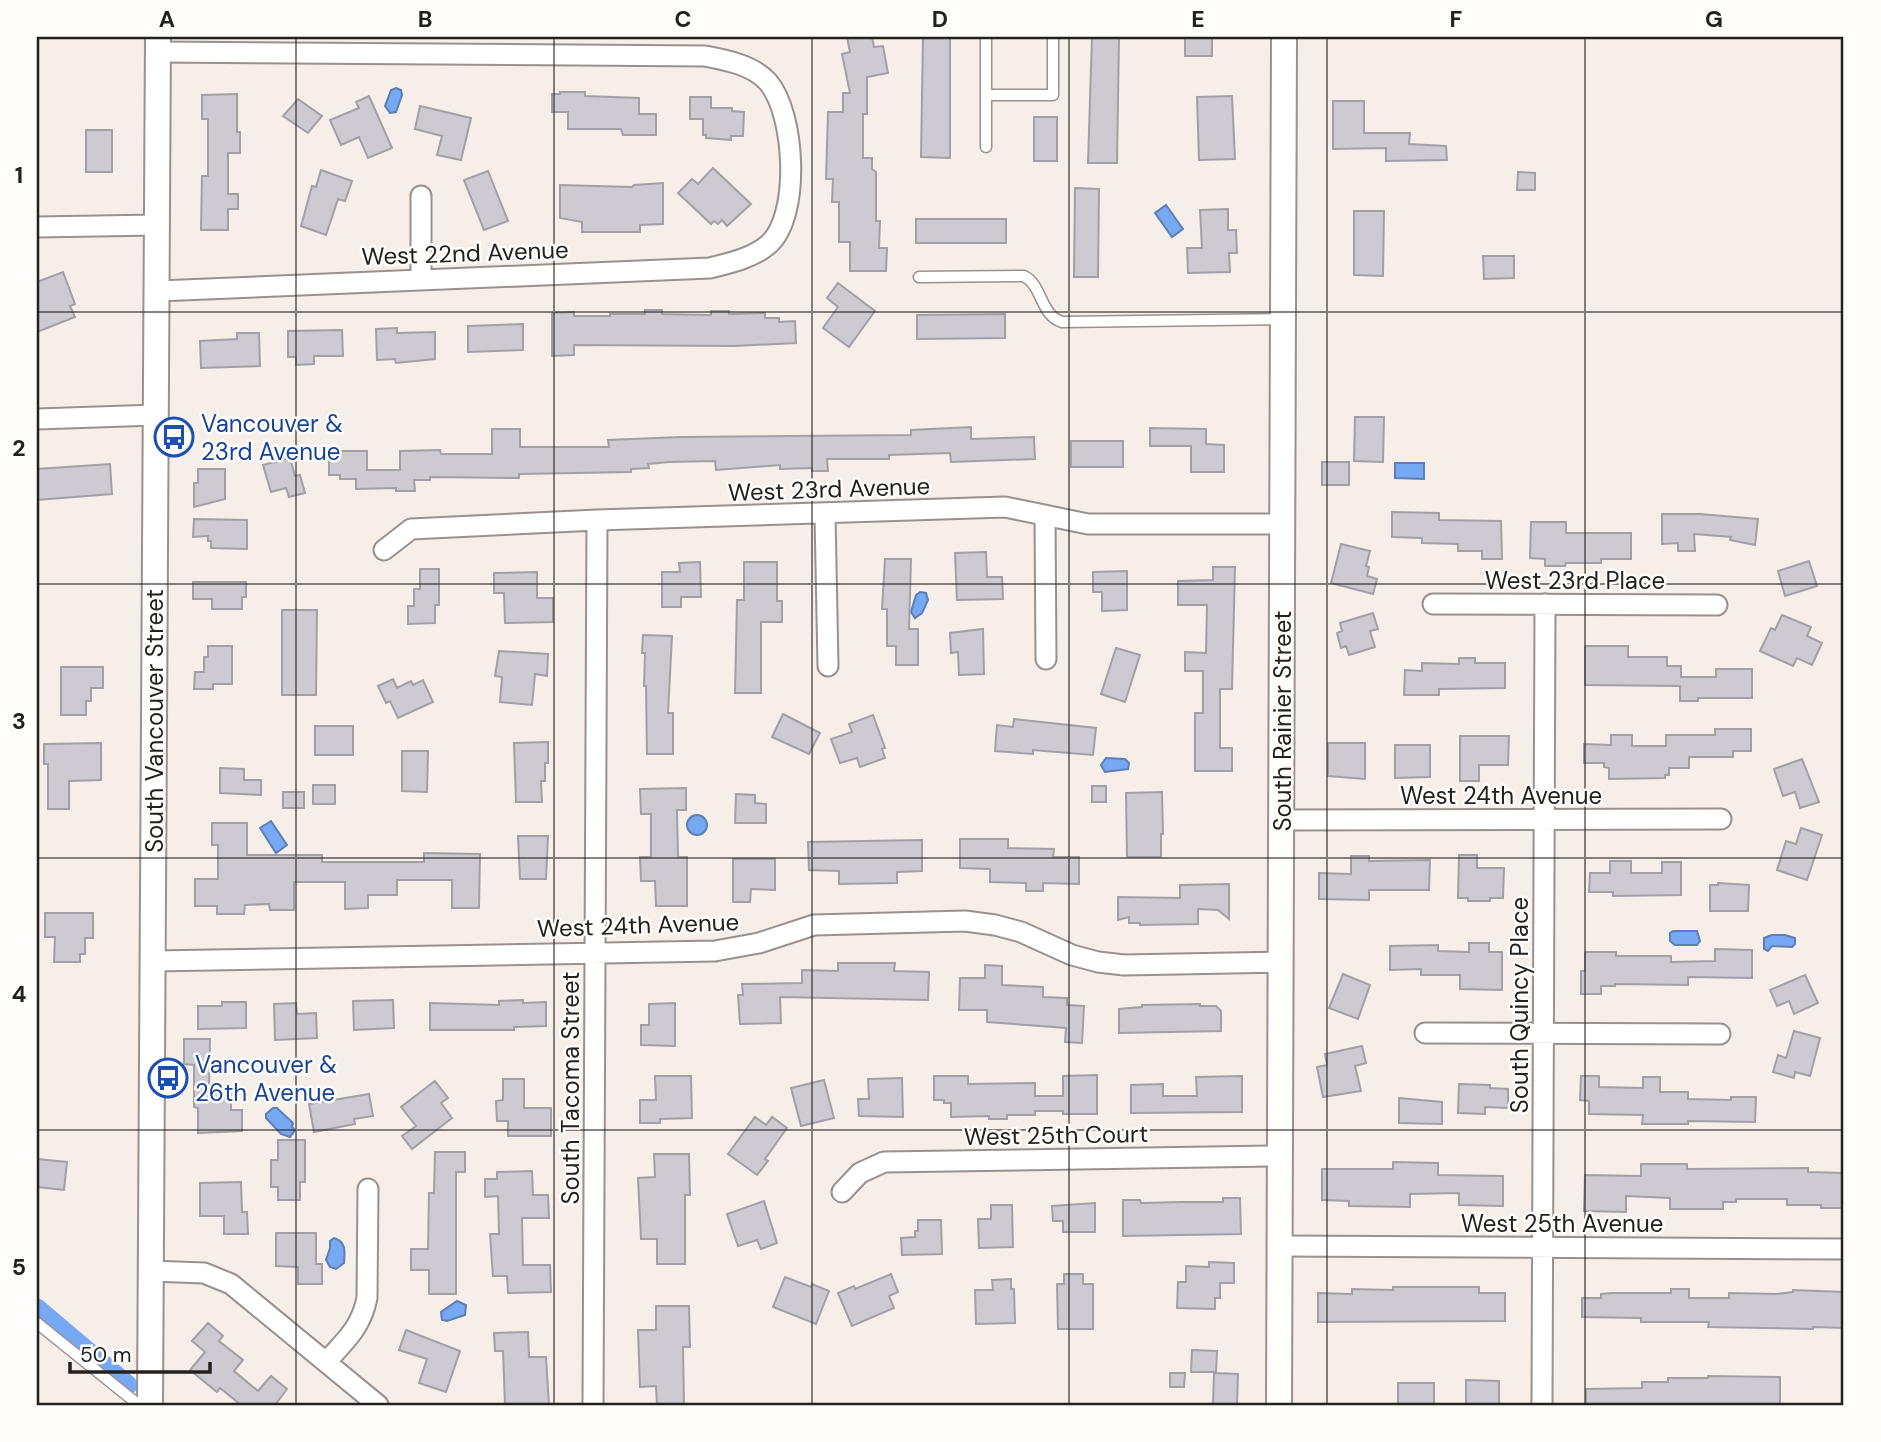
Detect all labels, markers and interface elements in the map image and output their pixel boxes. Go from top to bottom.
text: A [159,4,175,34]
text: B [418,4,432,34]
text: C [675,4,691,34]
text: D [932,4,948,34]
text: E [1191,4,1205,34]
text: F [1450,4,1463,34]
text: G [1705,4,1723,34]
text: 1 [15,160,23,190]
street label: West 22nd Avenue [361,234,569,272]
place label: Vancouver & 23rd Avenue [201,408,343,467]
bus stop icon: Vancouver & 23rd Avenue [153,416,195,458]
text: 2 [12,433,26,463]
street label: West 23rd Avenue [727,470,931,508]
street label: West 23rd Place [1485,565,1665,596]
street label: South Vancouver Street [139,589,170,853]
street label: South Rainier Street [1267,611,1298,831]
text: 3 [12,706,26,736]
street label: West 24th Avenue [1400,780,1602,811]
street label: South Quincy Place [1504,897,1535,1113]
street label: West 24th Avenue [536,906,740,944]
street label: South Tacoma Street [555,971,586,1205]
text: 4 [12,979,27,1009]
place label: Vancouver & 26th Avenue [195,1049,337,1108]
bus stop icon: Vancouver & 26th Avenue [147,1057,189,1099]
street label: West 25th Court [963,1118,1149,1152]
street label: West 25th Avenue [1461,1208,1663,1239]
text: 5 [12,1252,26,1282]
scale bar [70,1330,210,1374]
text: 50 m [80,1341,131,1369]

